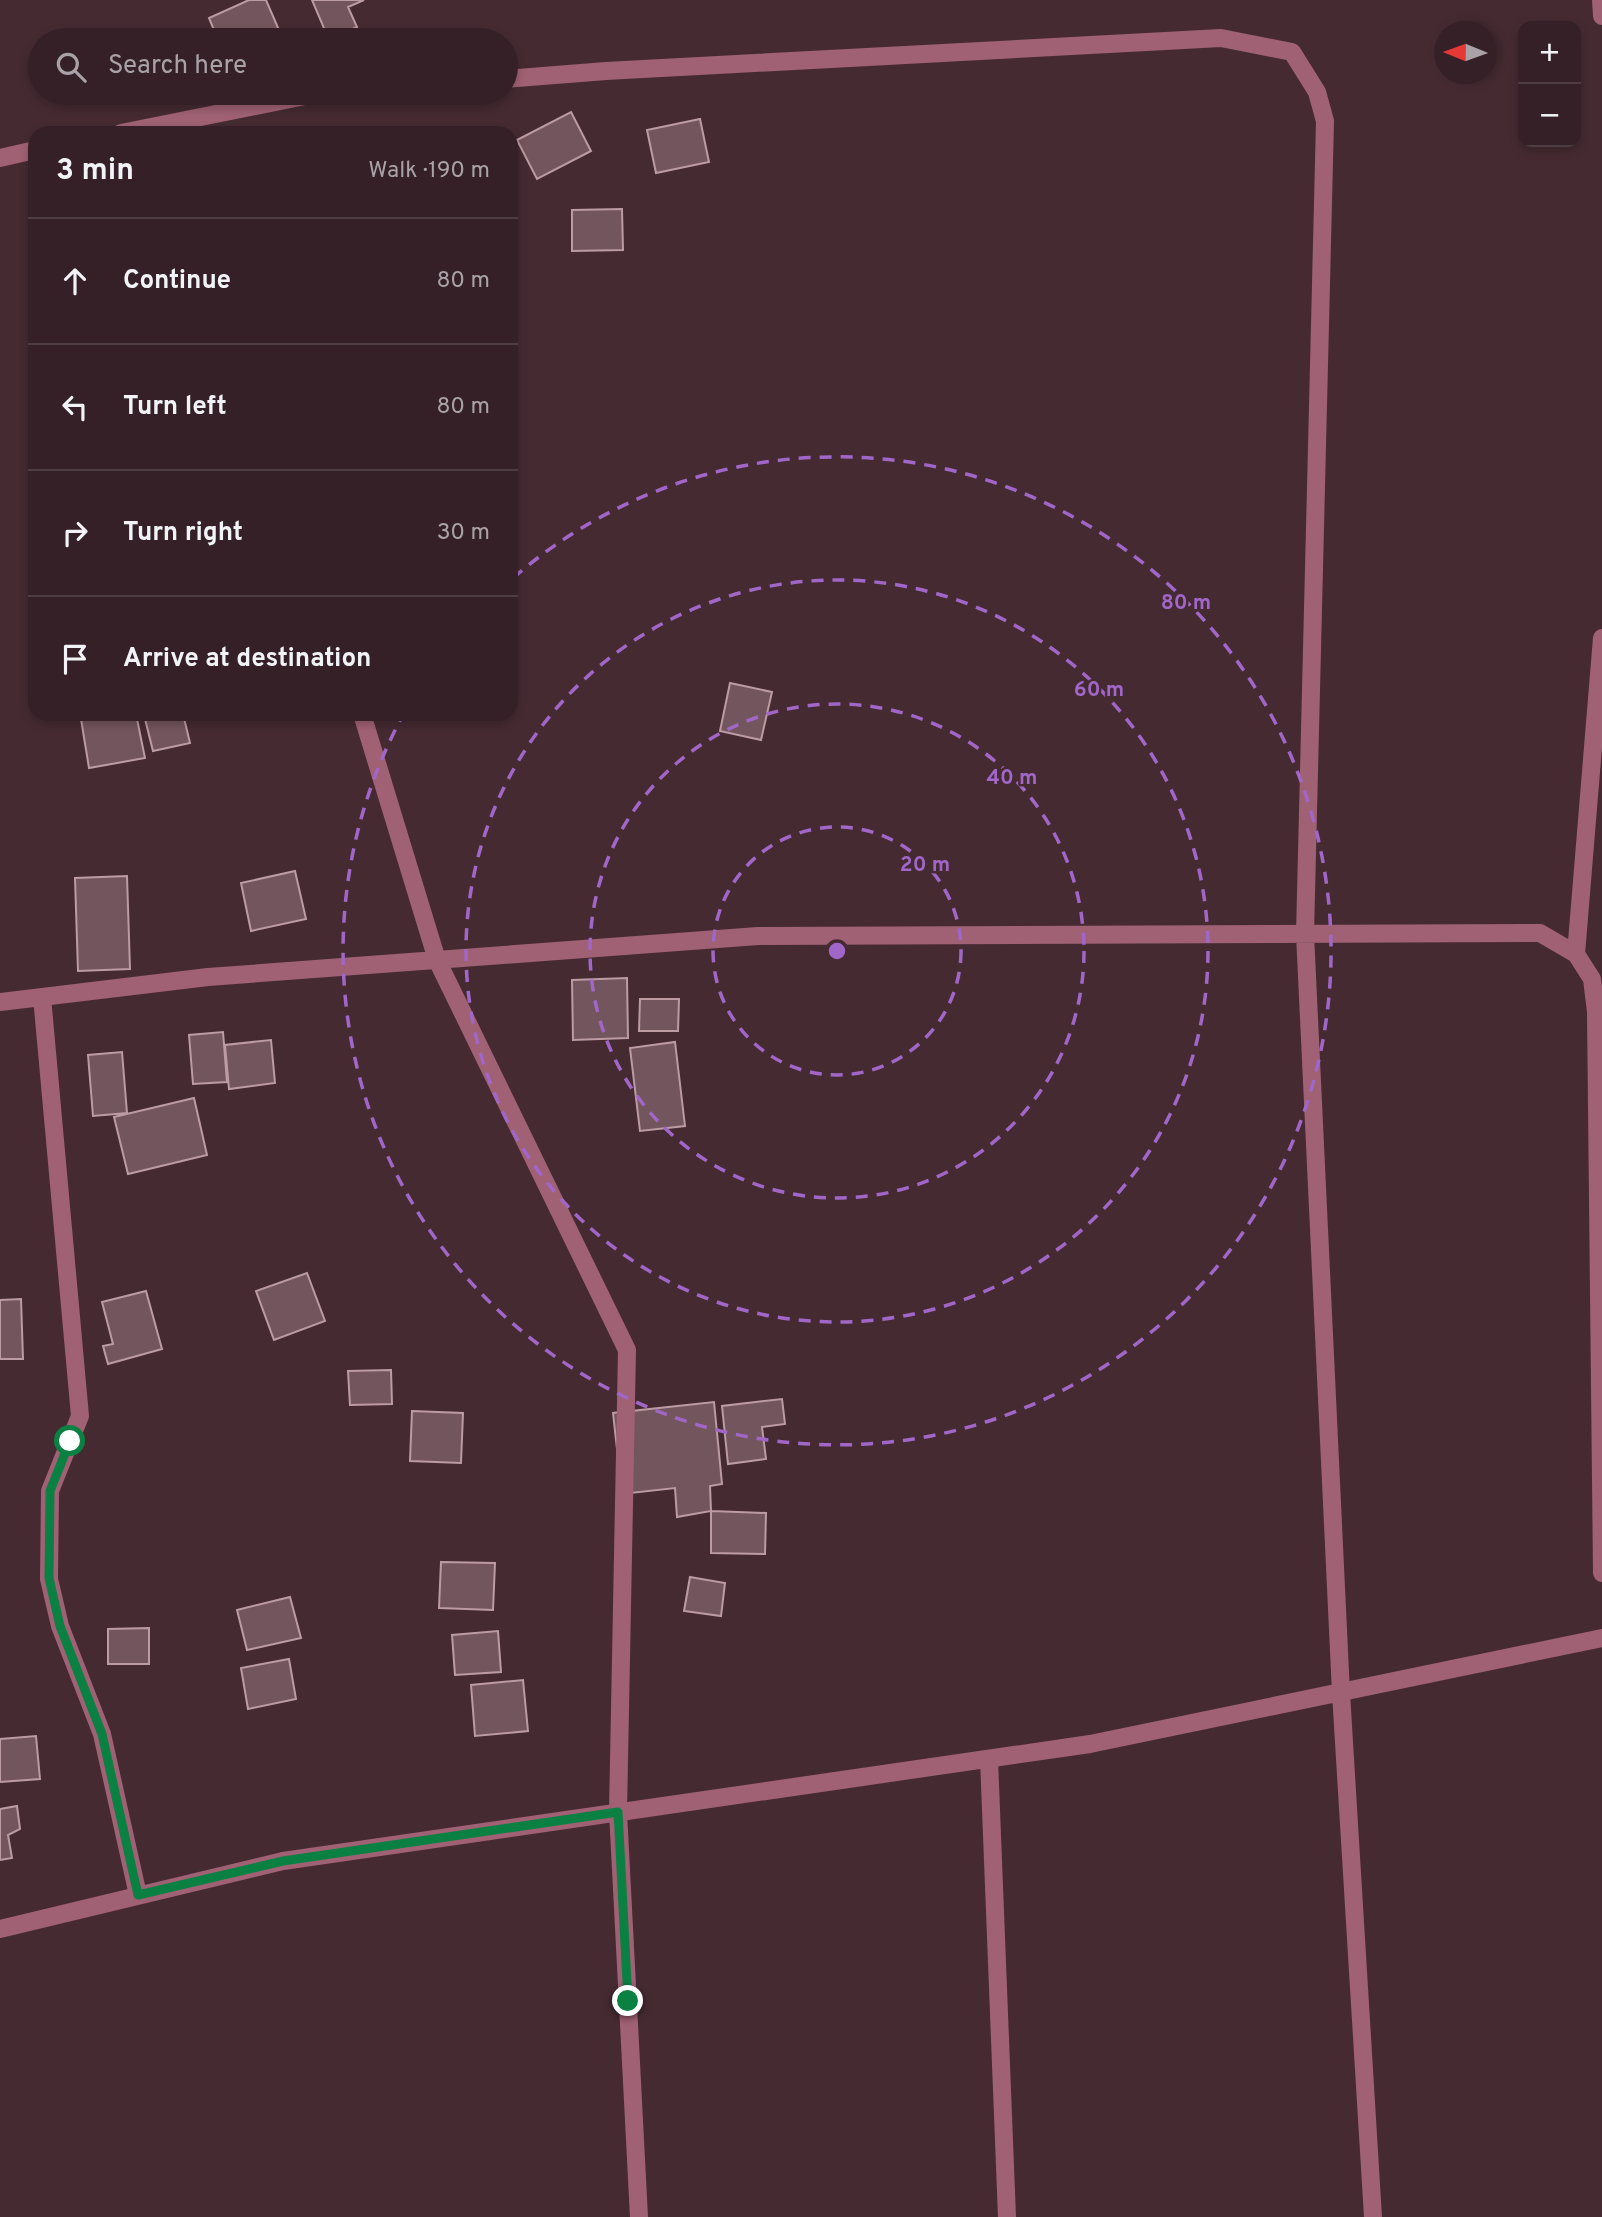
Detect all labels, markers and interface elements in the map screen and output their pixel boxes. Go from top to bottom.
north arrow [1434,21,1497,84]
map controls [1518,21,1581,147]
button: + [1518,21,1581,84]
search box [28,28,518,105]
icon: search [52,48,90,86]
text: Search here [108,50,247,83]
button: − [1518,84,1581,147]
text: 3 min [56,153,134,190]
text: Walk · 190 m [368,157,490,186]
icon: ahead [56,262,94,300]
text: Continue [123,265,231,298]
text: 80 m [437,267,490,296]
icon: left [56,388,94,426]
text: Turn left [123,391,227,424]
text: 80 m [437,393,490,422]
icon: right [56,514,94,552]
text: Turn right [123,517,243,550]
text: 30 m [437,519,490,548]
text: 80 m [1161,590,1211,617]
icon: arrive [56,640,94,678]
text: Arrive at destination [123,643,371,676]
text: 60 m [1074,677,1124,704]
text: 40 m [987,765,1037,792]
text: 20 m [900,852,950,879]
centre of rings [825,939,849,963]
route start [54,1425,85,1456]
route end [612,1985,643,2016]

